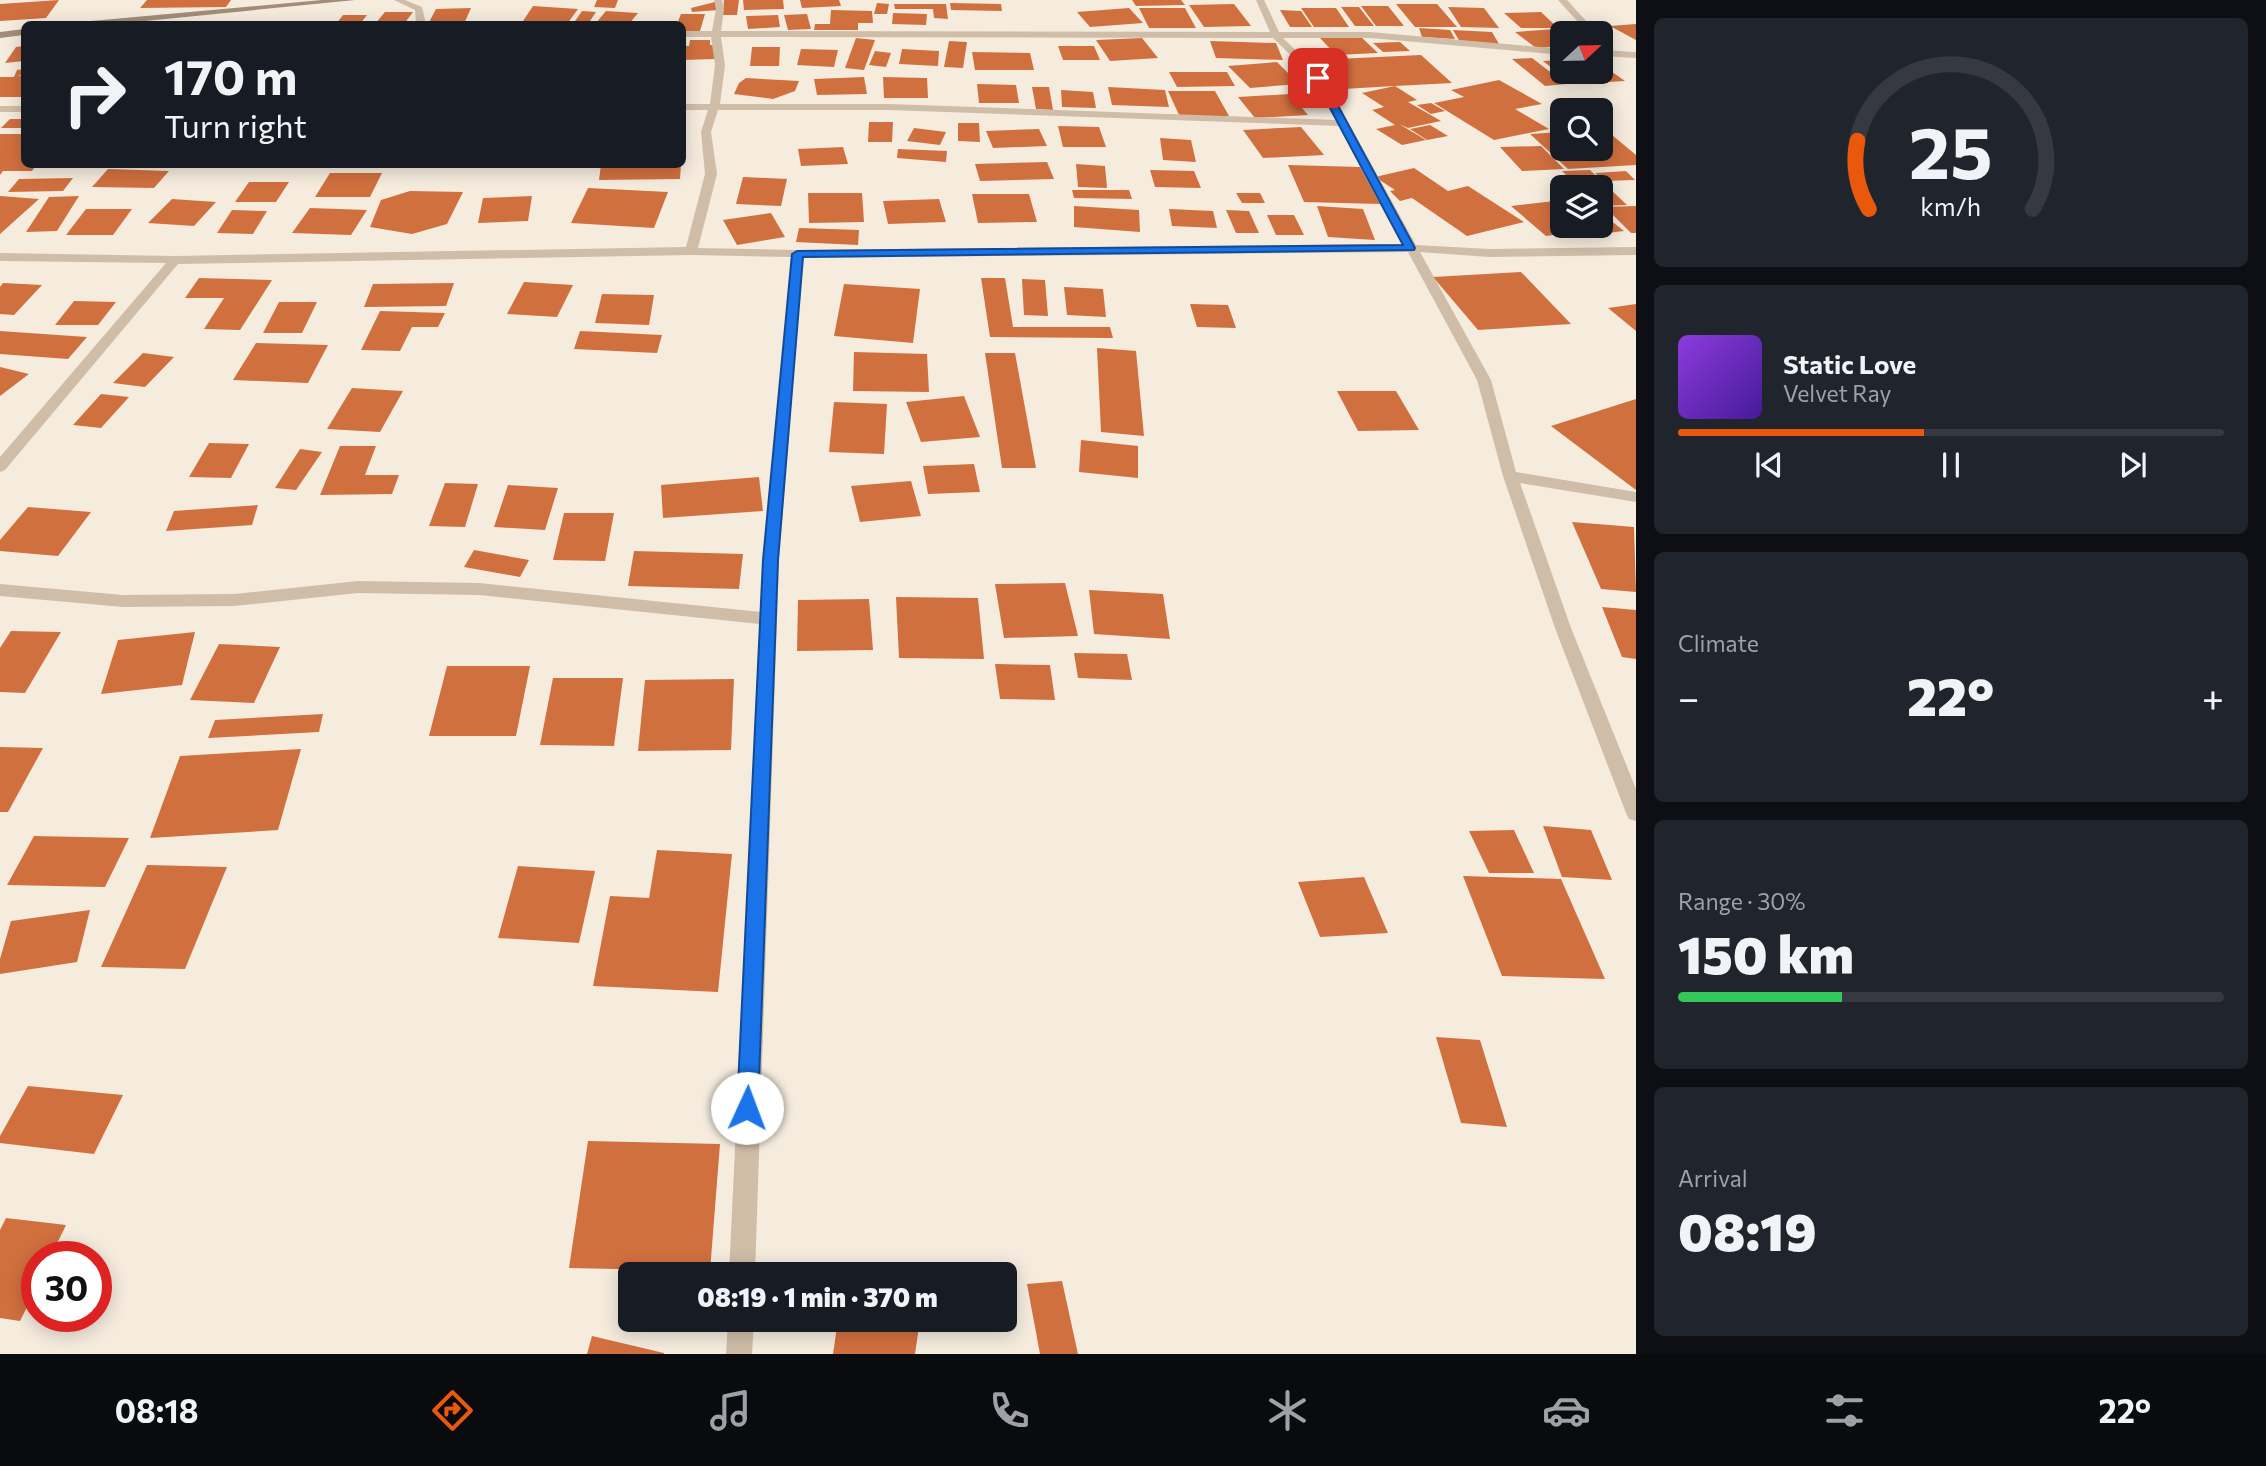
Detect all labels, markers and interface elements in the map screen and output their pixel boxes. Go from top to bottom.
north arrow [1550,21,1614,84]
map controls [1550,21,1613,238]
text: 170 m [164,45,297,105]
pin [1288,48,1348,108]
icon: right [49,49,140,140]
icon: arrive [1299,59,1337,97]
button: search [1550,98,1613,161]
text: Turn right [164,105,307,145]
text: 25 [1909,105,1993,194]
button: layers [1550,175,1613,238]
text: km/h [1921,190,1981,220]
text: Static Love [1783,348,1916,379]
text: Velvet Ray [1783,379,1891,407]
icon: previous [1750,446,1788,484]
icon: pause [1932,446,1970,484]
icon: next [2114,446,2152,484]
text: Climate [1678,629,1759,657]
text: 22° [1907,663,1994,727]
text: − [1678,673,1700,720]
text: + [2202,673,2224,720]
text: Range · 30% [1678,887,1806,915]
text: 150 km [1678,921,1854,985]
position arrow [710,1071,784,1145]
text: Arrival [1678,1164,1748,1192]
text: 08:19 [1678,1198,1817,1262]
speed limit sign: 30 [21,1241,112,1332]
text: 08:19 · 1 min · 370 m [697,1281,938,1312]
icon: directions [428,1386,477,1435]
icon: music [706,1386,755,1435]
icon: phone [985,1386,1034,1435]
icon: climate [1263,1386,1312,1435]
icon: car [1542,1386,1591,1435]
icon: filters [1820,1386,1869,1435]
text: 08:18 [115,1390,199,1430]
text: 22° [2098,1390,2151,1430]

